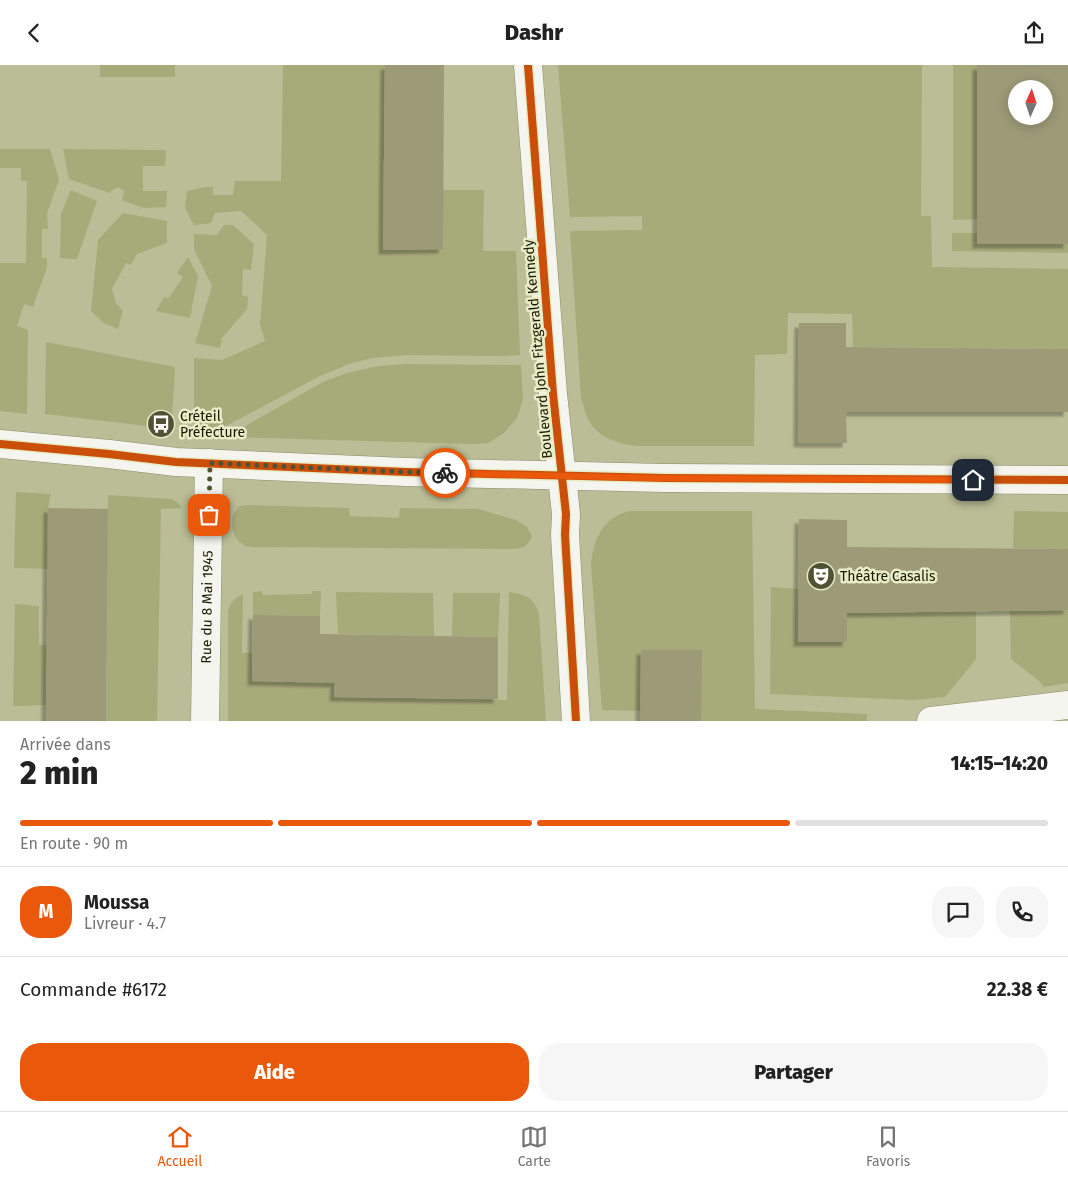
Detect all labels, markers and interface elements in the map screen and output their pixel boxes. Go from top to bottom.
icon: back [20,19,48,47]
text: Dashr [505,19,563,46]
icon: share [1020,19,1048,47]
north arrow [1008,80,1052,125]
map controls [1008,80,1053,125]
street label: Boulevard John Fitzgerald Kennedy [520,239,556,459]
place label: Créteil Préfecture [180,408,245,441]
bus stop icon: Créteil Préfecture [146,409,176,439]
courier [420,448,470,498]
icon: bike [431,459,459,487]
pin [952,459,994,501]
icon: home [959,466,987,494]
pin [188,494,230,536]
icon: bag [195,501,223,529]
street label: Rue du 8 Mai 1945 [197,550,216,664]
theatre icon: Théâtre Casalis [806,561,836,591]
place label: Théâtre Casalis [840,568,936,585]
text: Arrivée dans [20,735,111,754]
text: 14:15–14:20 [951,752,1048,775]
text: 2 min [20,754,98,792]
text: En route · 90 m [20,834,128,853]
button: chat [932,886,984,938]
button: phone [996,886,1048,938]
text: Moussa [84,891,149,914]
text: M [39,900,53,923]
text: Livreur · 4.7 [84,914,166,933]
text: Commande #6172 [20,978,167,1001]
text: 22.38 € [987,978,1048,1001]
button: Aide [20,1043,529,1101]
button: Partager [539,1043,1048,1101]
tab: Accueil [158,1123,202,1170]
tab: Carte [518,1123,551,1170]
tab: Favoris [866,1123,910,1170]

